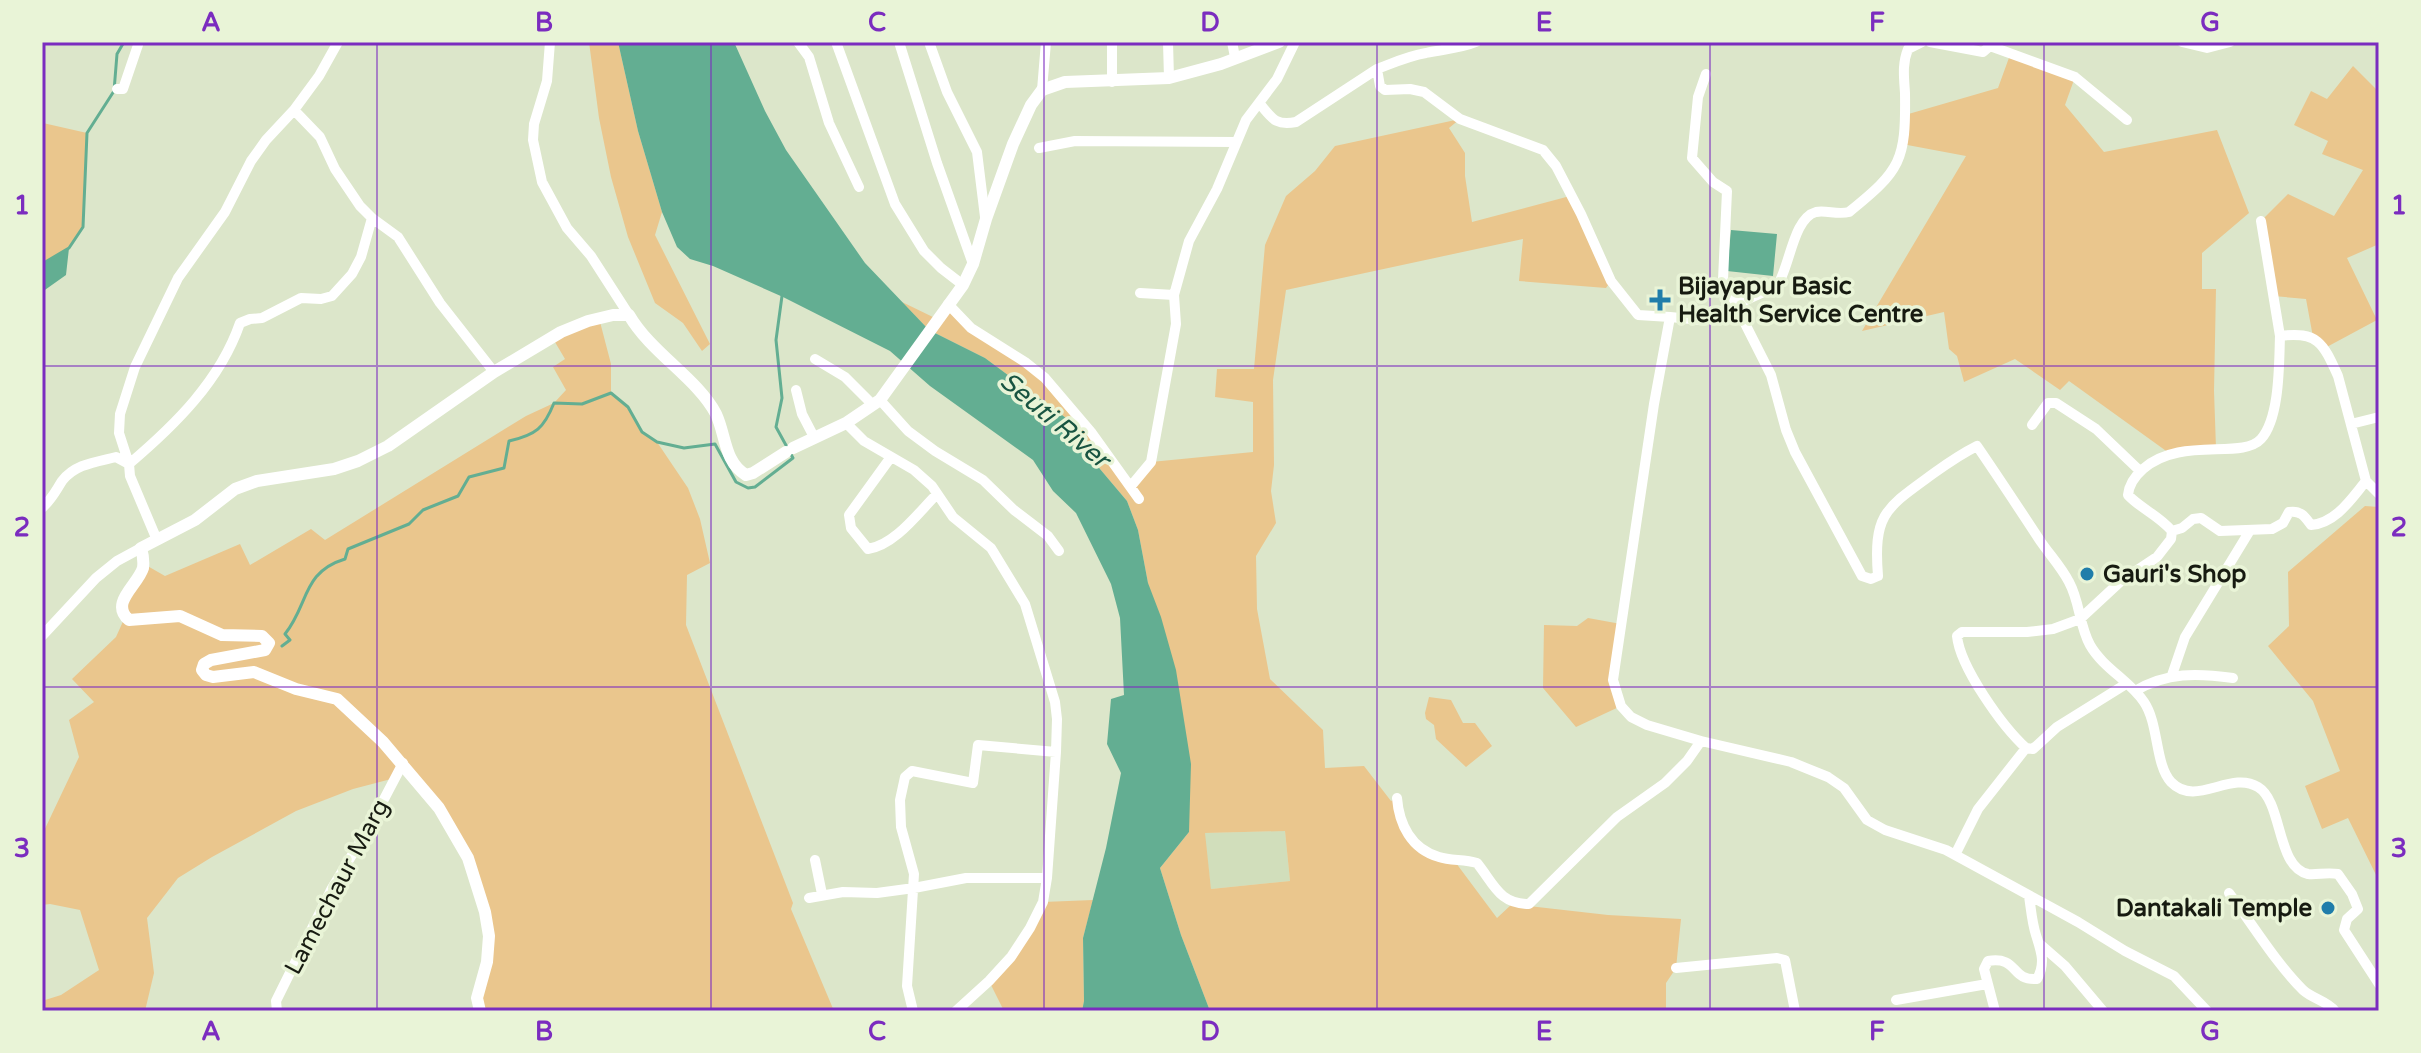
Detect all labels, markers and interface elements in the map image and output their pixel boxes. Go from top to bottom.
text: A [201,7,221,38]
text: B [535,7,553,38]
text: C [868,7,886,38]
text: D [1200,7,1220,38]
text: E [1536,7,1552,38]
text: F [1869,7,1885,38]
text: G [2200,7,2220,38]
text: 1 [14,190,30,221]
text: 1 [2391,190,2407,221]
place label: Bijayapur Basic Health Service Centre [1678,272,1924,329]
marker: Bijayapur Basic Health Service Centre [1649,289,1671,311]
water label: Seuti River [994,365,1118,477]
text: 2 [14,512,30,543]
text: 2 [2391,512,2407,543]
place label: Gauri's Shop [2103,560,2246,589]
marker: Gauri's Shop [2078,565,2096,583]
street label: Lamechaur Marg [279,794,395,980]
text: 3 [14,833,30,864]
text: 3 [2391,833,2407,864]
place label: Dantakali Temple [2116,894,2312,923]
marker: Dantakali Temple [2319,899,2337,917]
text: A [201,1016,221,1047]
text: B [535,1016,553,1047]
text: C [868,1016,886,1047]
text: D [1200,1016,1220,1047]
text: E [1536,1016,1552,1047]
text: F [1869,1016,1885,1047]
text: G [2200,1016,2220,1047]

